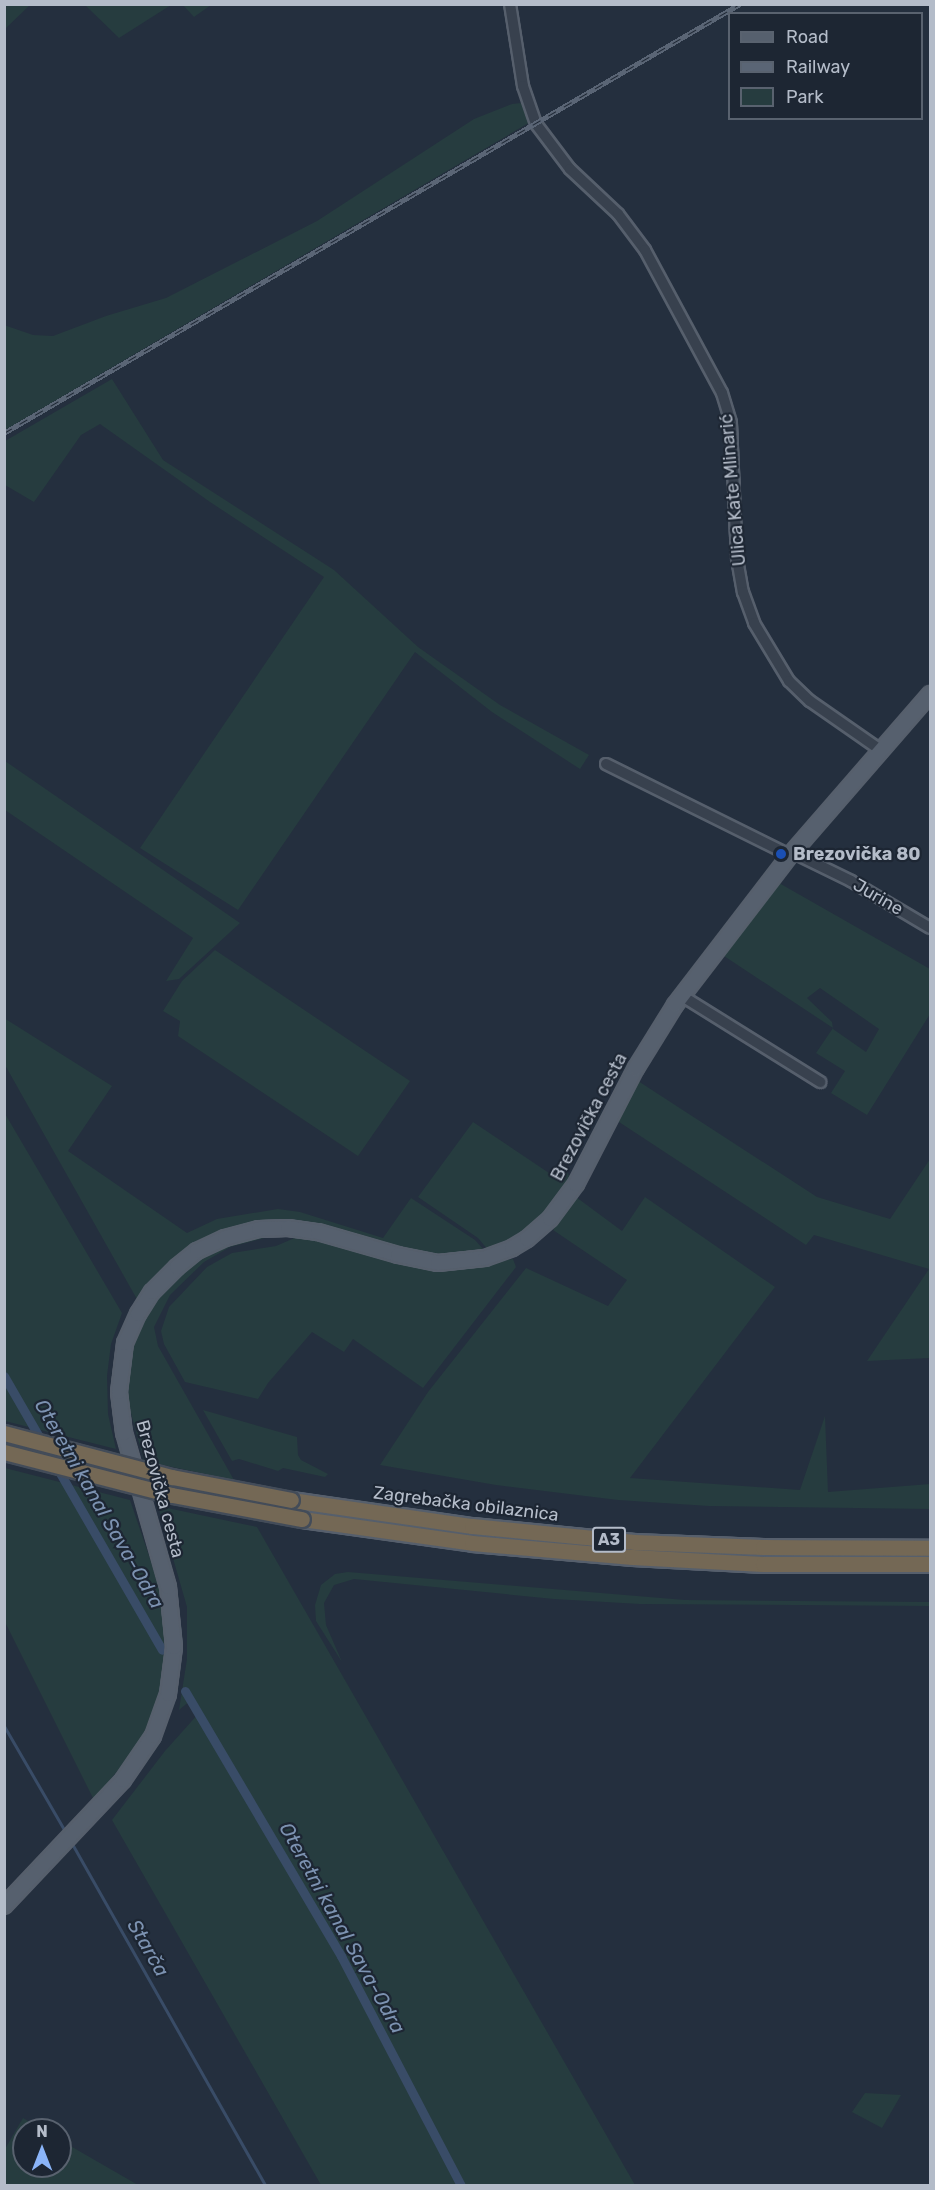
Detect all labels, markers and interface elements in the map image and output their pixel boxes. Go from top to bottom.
legend [728,12,923,120]
text: Road [786,26,829,48]
text: Railway [786,56,850,78]
text: Park [786,86,823,108]
street label: Ulica Kate Mlinarić [716,413,750,567]
place label: Brezovička 80 [793,843,921,865]
marker: Brezovička 80 [774,847,788,861]
street label: Jurine [849,874,907,920]
street label: Brezovička cesta [546,1049,632,1185]
water label: Oteretni kanal Sava-Odra [29,1395,169,1613]
street label: Brezovička cesta [131,1418,189,1560]
street label: Zagrebačka obilaznica [372,1482,560,1526]
road number: A3 [591,1527,627,1553]
water label: Oteretni kanal Sava-Odra [274,1818,410,2038]
water label: Starča [122,1915,174,1981]
north arrow [12,2118,72,2178]
text: N [36,2122,48,2141]

